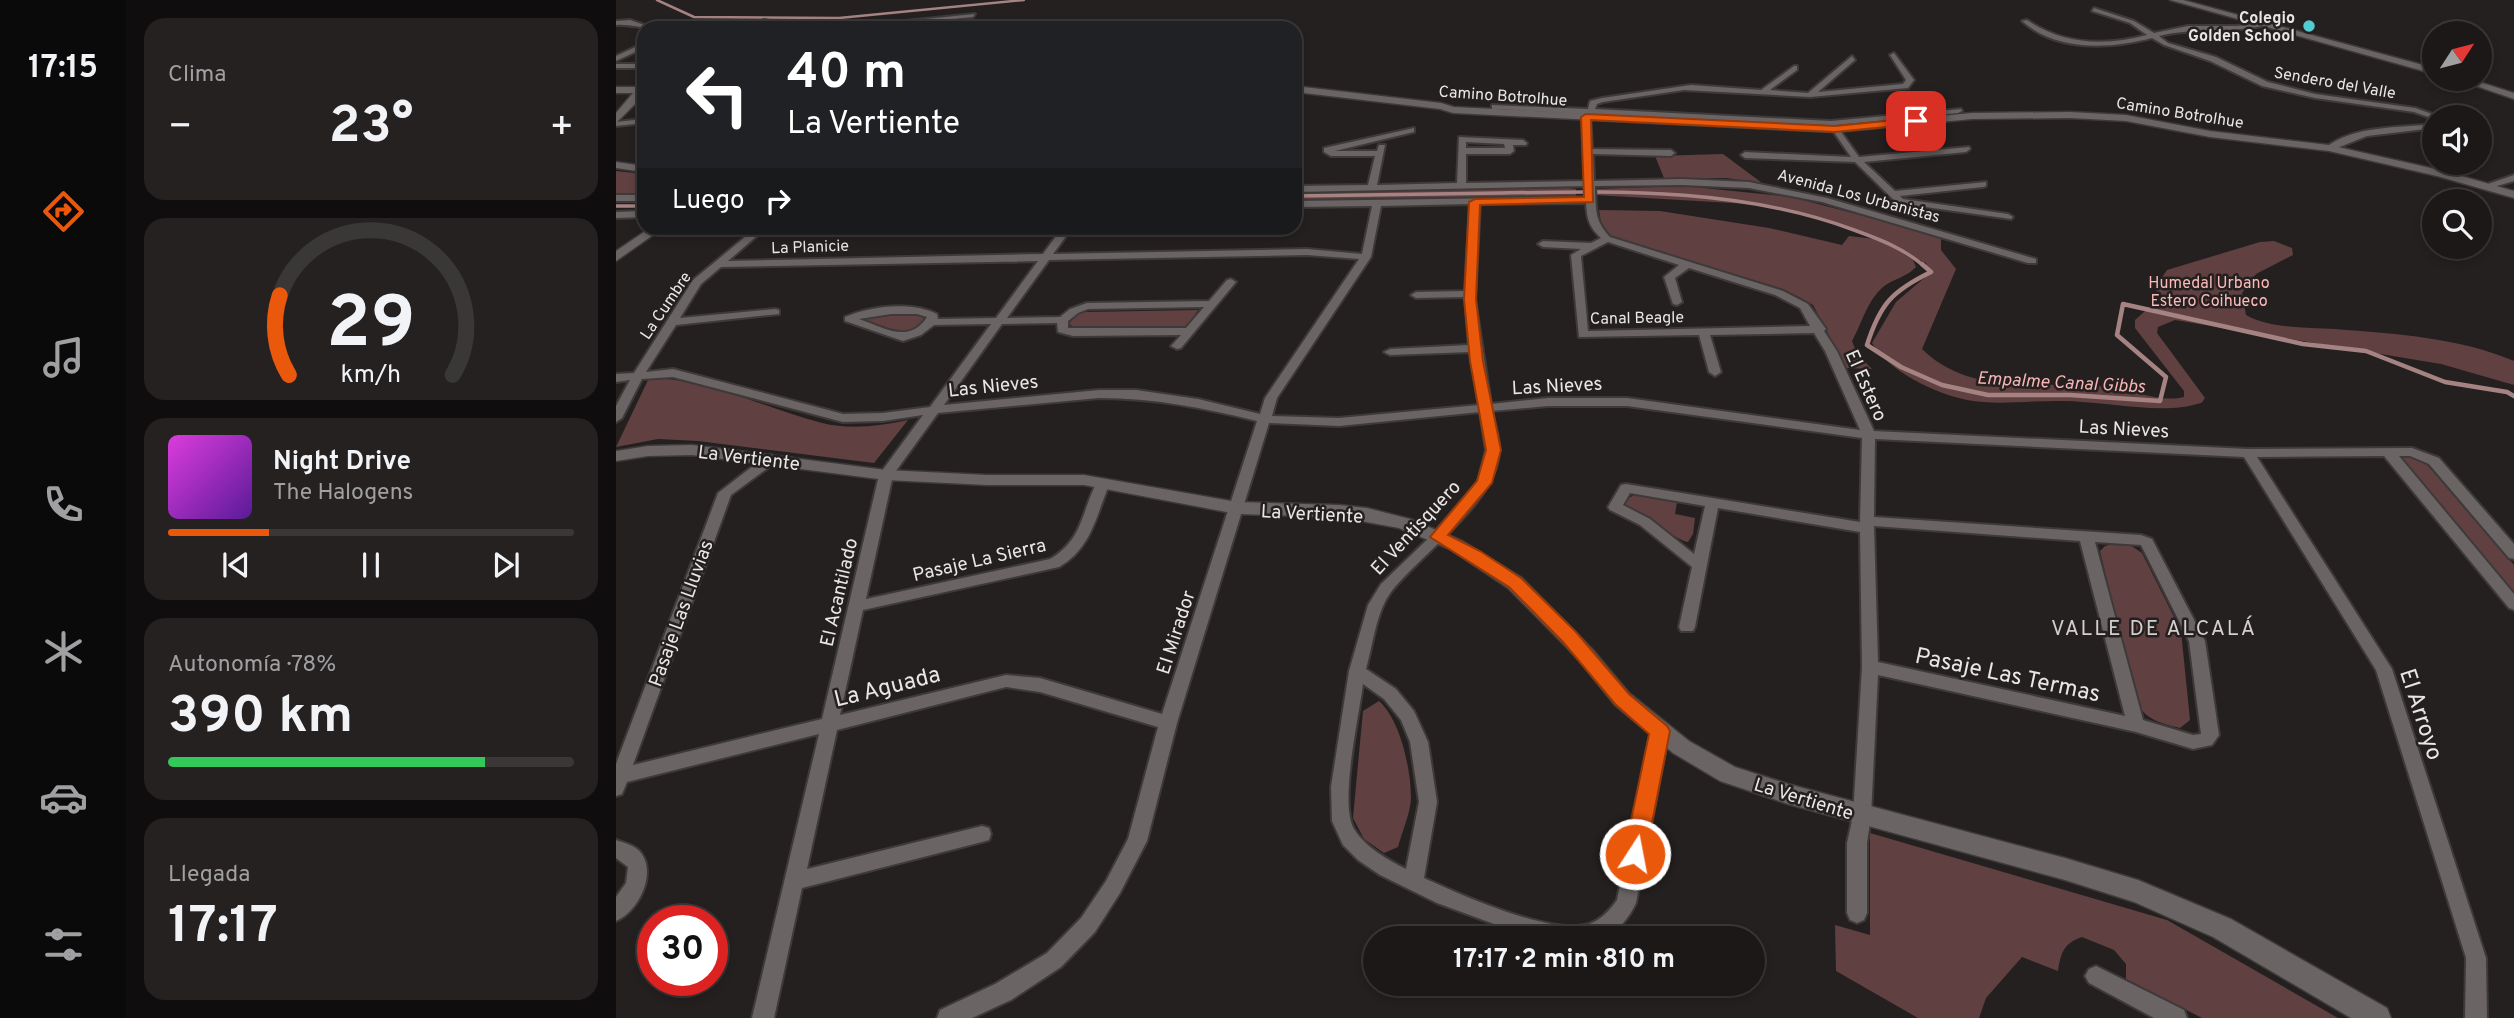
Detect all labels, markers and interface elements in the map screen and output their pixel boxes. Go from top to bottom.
place label: Colegio Golden School [2188,9,2295,47]
marker: Colegio Golden School [2301,18,2317,34]
north arrow [2422,21,2492,91]
map controls [2422,21,2492,259]
text: 40 m [787,44,906,106]
text: 17:15 [28,49,98,89]
icon: left [672,49,763,140]
text: Clima [168,61,226,90]
street label: Sendero del Valle [2272,63,2397,105]
street label: Camino Botrolhue [1438,83,1568,111]
pin [1886,91,1946,151]
street label: Camino Botrolhue [2114,94,2245,134]
text: 23° [329,95,413,161]
icon: arrive [1897,102,1935,140]
text: − [168,104,193,153]
text: + [549,104,574,153]
text: La Vertiente [787,105,960,145]
button: sound [2422,105,2492,175]
street label: Avenida Los Urbanistas [1775,166,1942,228]
icon: right [759,182,797,220]
text: Luego [672,185,745,218]
icon: directions [39,187,88,236]
button: search [2422,189,2492,259]
street label: La Planicie [771,237,849,259]
street label: La Cumbre [637,268,697,344]
park label: Humedal Urbano Estero Coihueco [2148,274,2270,312]
text: 29 [326,281,416,373]
street label: Canal Beagle [1590,308,1684,330]
icon: music [39,333,88,382]
street label: El Estero [1839,346,1891,425]
text: km/h [341,360,401,392]
water label: Empalme Canal Gibbs [1976,368,2147,399]
street label: Las Nieves [947,370,1040,404]
street label: Las Nieves [1511,373,1603,401]
street label: Las Nieves [2078,416,2170,444]
street label: La Vertiente [696,441,801,477]
text: Night Drive [273,446,411,479]
street label: El Ventisquero [1366,476,1467,581]
text: The Halogens [273,479,413,508]
icon: phone [39,480,88,529]
street label: La Vertiente [1260,500,1364,530]
street label: Pasaje La Sierra [910,534,1049,588]
street label: El Acantilado [816,536,864,649]
street label: Pasaje Las Lluvias [644,537,720,690]
icon: previous [217,546,255,584]
icon: pause [352,546,390,584]
icon: next [487,546,525,584]
street label: El Mirador [1152,587,1202,678]
district label: VALLE DE ALCALÁ [2051,615,2257,643]
icon: climate [39,627,88,676]
street label: Pasaje Las Termas [1912,643,2103,710]
text: Autonomía · 78% [168,651,336,680]
street label: La Aguada [832,661,944,716]
street label: El Arroyo [2391,665,2448,764]
text: 390 km [168,685,353,751]
icon: car [39,773,88,822]
street label: La Vertiente [1751,773,1856,826]
position arrow [1598,817,1672,891]
text: Llegada [168,861,250,890]
text: 17:17 [168,895,278,961]
speed limit sign: 30 [637,905,728,996]
icon: filters [39,920,88,969]
text: 17:17 · 2 min · 810 m [1453,944,1675,977]

